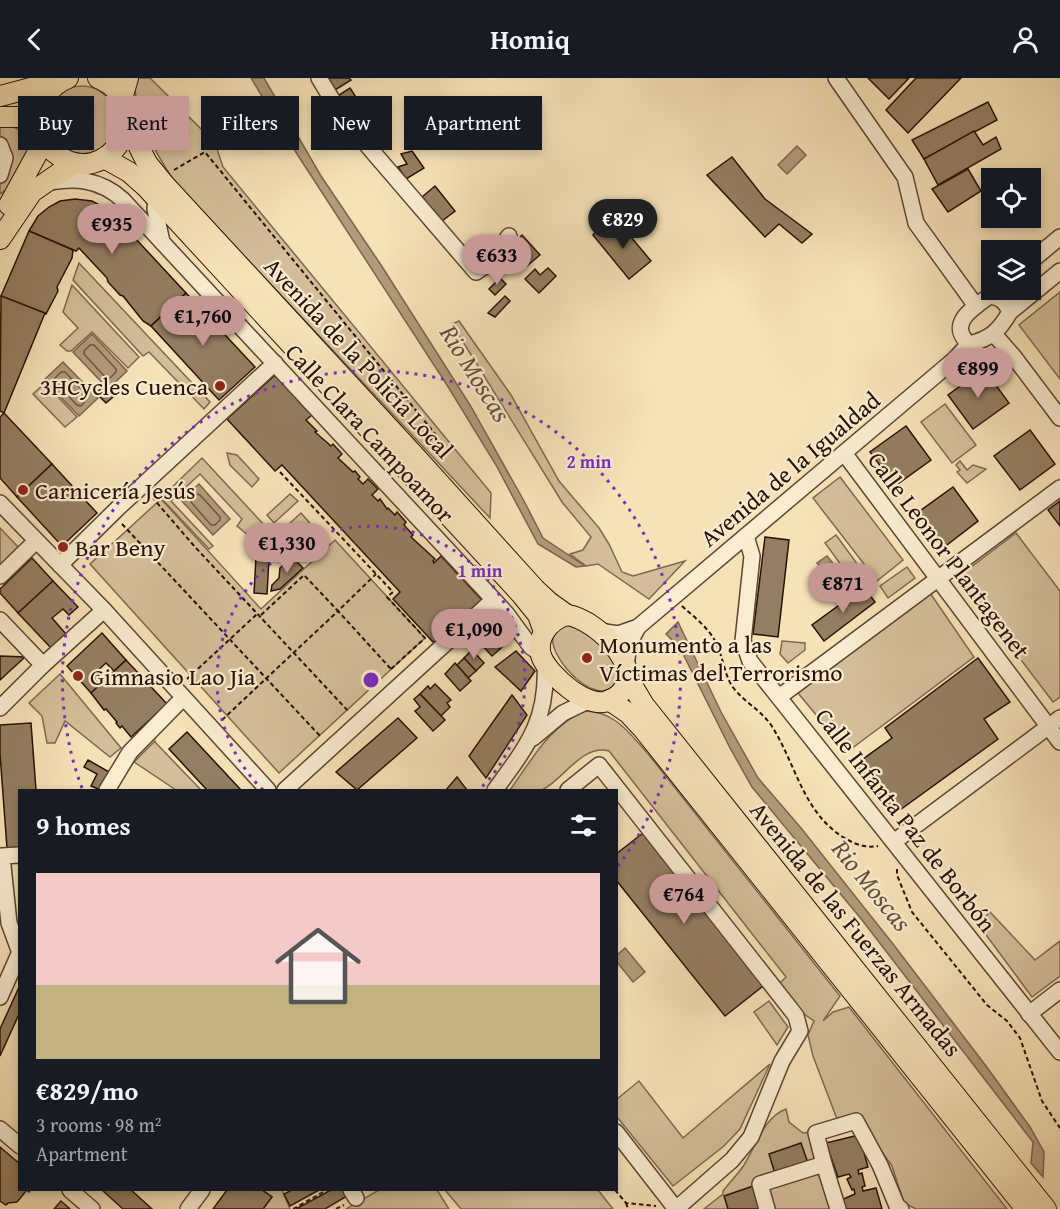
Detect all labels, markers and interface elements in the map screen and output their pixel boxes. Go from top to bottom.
text: Homiq [490,19,570,59]
icon: back [18,23,51,56]
icon: person [1009,23,1042,56]
chip: Buy [18,96,94,150]
chip: Rent [106,96,189,150]
chip: Filters [201,96,299,150]
chip: New [311,96,392,150]
chip: Apartment [404,96,542,150]
map controls [981,168,1041,300]
button: locate [981,168,1041,228]
pin: €829 [587,199,659,250]
pin: €935 [76,204,148,255]
text: €829 [602,204,644,233]
text: €935 [91,209,133,238]
pin: €633 [461,235,533,286]
text: €633 [476,240,518,269]
button: layers [981,240,1041,300]
street label: Avenida de la Policía Local [256,250,462,467]
pin: €1,760 [154,296,252,347]
text: €1,760 [174,301,232,330]
water label: Rio Moscas [430,316,522,430]
street label: Calle Clara Campoamor [277,335,463,531]
pin: €899 [942,348,1014,399]
text: €899 [957,353,999,382]
place label: 3HCycles Cuenca [40,369,209,404]
marker: 3HCycles Cuenca [213,379,227,393]
street label: Avenida de la Igualdad [692,383,888,555]
street label: Calle Leonor Plantagenet [859,444,1039,666]
text: 2 min [567,448,612,475]
place label: Carnicería Jesús [35,473,196,508]
marker: Carnicería Jesús [16,483,30,497]
pin: €1,330 [238,523,336,574]
text: €1,330 [258,528,316,557]
place label: Bar Beny [75,530,165,565]
marker: Bar Beny [56,540,70,554]
text: 1 min [458,557,503,584]
pin: €871 [807,563,879,614]
text: €871 [822,568,864,597]
pin: €1,090 [425,609,523,660]
text: €1,090 [445,614,503,643]
place label: Monumento a las Víctimas del Terrorismo [599,627,843,690]
marker: Monumento a las Víctimas del Terrorismo [580,651,594,665]
place label: Gimnasio Lao Jia [90,659,256,694]
marker: Gimnasio Lao Jia [71,669,85,683]
centre of rings [361,670,381,690]
street label: Calle Infanta Paz de Borbón [807,700,1005,940]
street label: Avenida de las Fuerzas Armadas [742,794,970,1064]
text: 9 homes [36,806,131,845]
icon: filters [567,809,600,842]
water label: Rio Moscas [822,830,922,940]
pin: €764 [648,874,720,925]
text: €764 [663,879,705,908]
icon: home [264,912,372,1020]
text: €829/mo [36,1071,138,1110]
text: 3 rooms · 98 m² [36,1110,162,1139]
text: Apartment [36,1139,128,1168]

